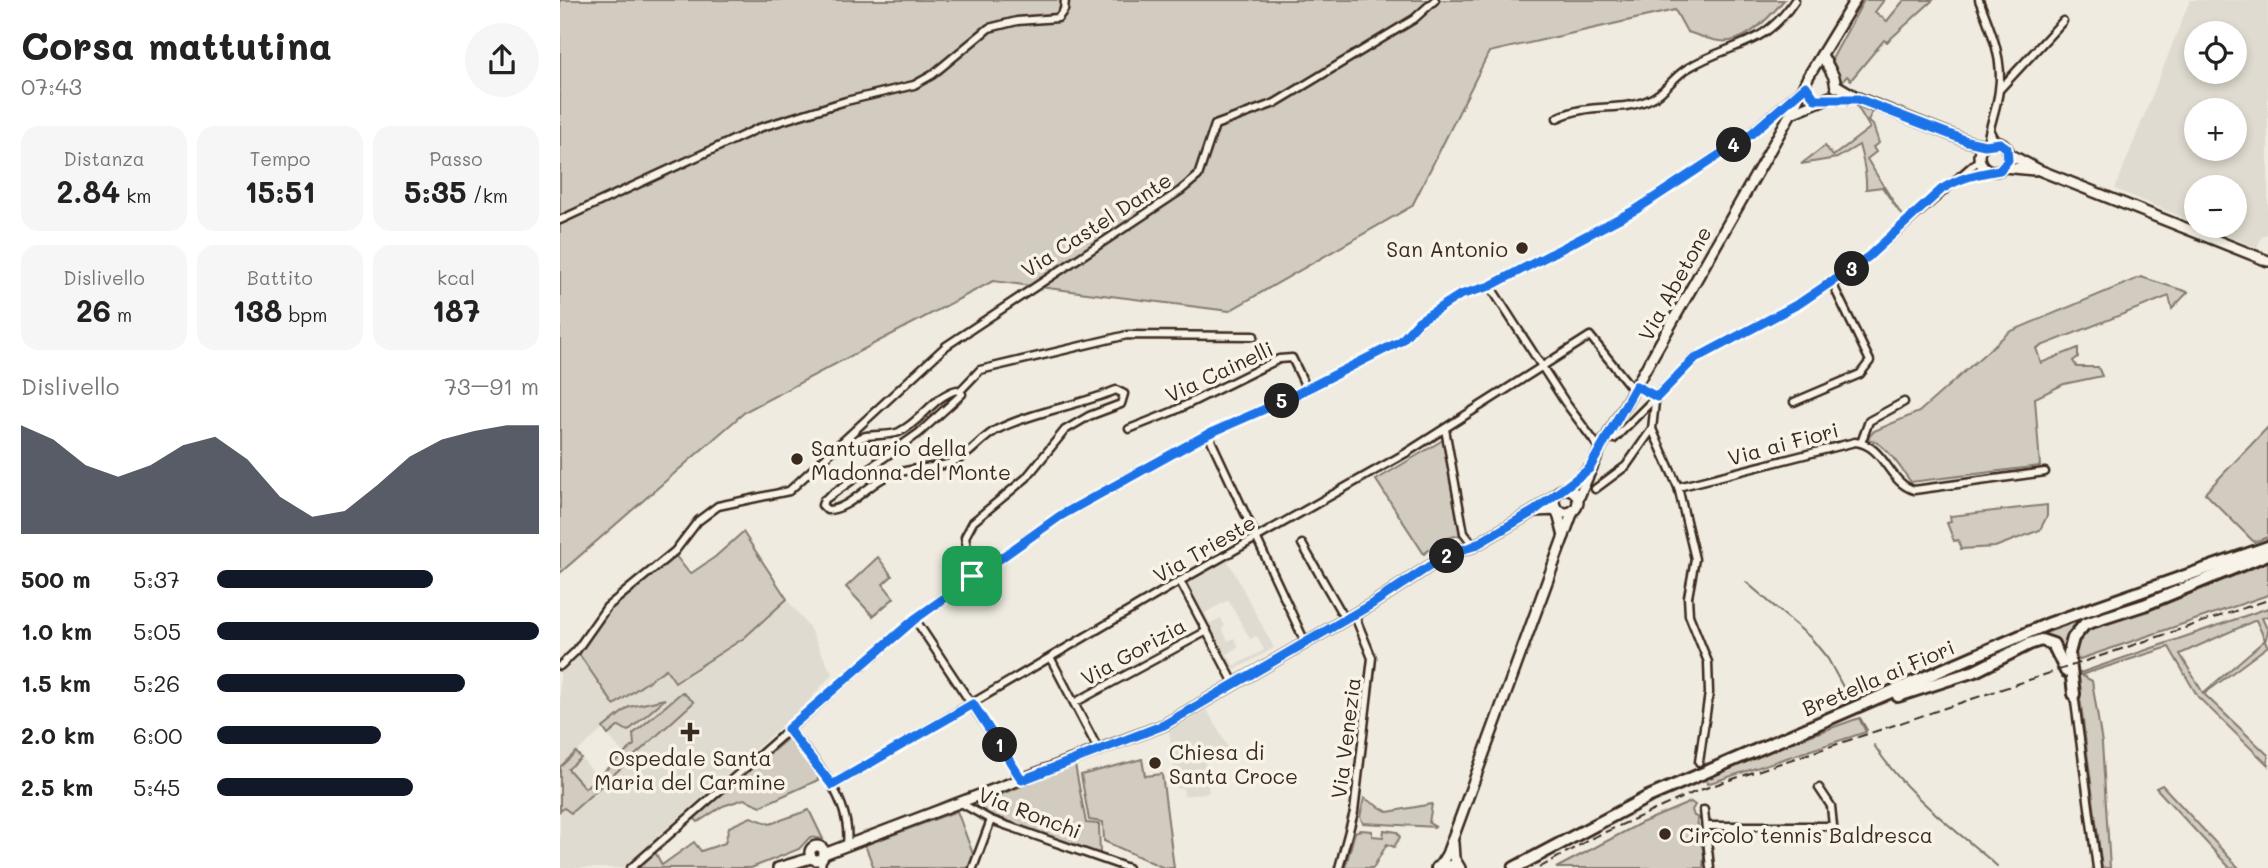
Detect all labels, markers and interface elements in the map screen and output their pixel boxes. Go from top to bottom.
text: Corsa mattutina [21,20,332,70]
map controls [2184,21,2247,238]
button: locate [2184,21,2247,84]
button: share [465,23,539,97]
text: 07:43 [21,71,82,101]
button: + [2184,98,2247,161]
pin: 4 [1716,128,1752,162]
text: 4 [1727,132,1740,157]
text: Distanza [63,146,145,171]
text: Tempo [250,146,310,171]
text: Passo [429,146,483,171]
street label: Via Castel Dante [1016,165,1176,283]
text: 2.84 [57,171,120,211]
text: 15:51 [244,171,316,211]
text: 5:35 [404,171,467,211]
button: − [2184,175,2247,238]
text: km [120,183,151,208]
text: /km [467,183,508,208]
street label: Via Abetone [1631,221,1717,345]
place label: San Antonio [1386,235,1508,262]
marker: San Antonio [1514,240,1530,256]
pin: 3 [1834,252,1870,286]
text: 3 [1846,256,1857,281]
text: Dislivello [63,265,145,290]
text: Battito [247,265,313,290]
text: kcal [437,265,475,290]
text: 26 [76,290,111,330]
text: 138 [233,290,282,330]
text: 187 [432,290,480,330]
text: m [111,302,132,327]
text: bpm [282,302,327,327]
street label: Via Cainelli [1161,334,1277,408]
text: Dislivello [21,371,119,401]
text: 73–91 m [444,371,539,401]
pin: 5 [1264,384,1300,418]
text: 5 [1276,388,1287,413]
street label: Via ai Fiori [1725,415,1841,471]
place label: Santuario della Madonna del Monte [811,434,1011,485]
marker: Santuario della Madonna del Monte [789,451,805,467]
street label: Via Trieste [1148,508,1260,588]
pin: 2 [1430,538,1464,574]
text: 2 [1441,543,1452,568]
pin [942,546,1002,606]
icon: arrive [953,557,991,595]
text: 500 m [21,564,91,594]
text: 5:37 [133,564,180,594]
street label: Via Gorizia [1076,611,1190,691]
text: 1.0 km [21,616,92,646]
text: 5:05 [133,616,181,646]
street label: Bretella ai Fiori [1798,633,1958,721]
text: 1.5 km [21,668,91,698]
text: 5:26 [133,668,180,698]
street label: Via Venezia [1324,676,1366,800]
text: 2.0 km [21,720,95,750]
text: 6:00 [133,720,182,750]
marker: Ospedale Santa Maria del Carmine [680,722,700,742]
pin: 1 [982,728,1018,762]
text: 1 [995,732,1004,757]
place label: Chiesa di Santa Croce [1169,738,1298,789]
place label: Ospedale Santa Maria del Carmine [594,744,786,795]
marker: Chiesa di Santa Croce [1147,755,1163,771]
text: 2.5 km [21,772,93,802]
text: 5:45 [133,772,180,802]
street label: Via Ronchi [975,780,1085,844]
place label: Circolo tennis Baldresca [1679,821,1933,848]
marker: Circolo tennis Baldresca [1657,826,1673,842]

